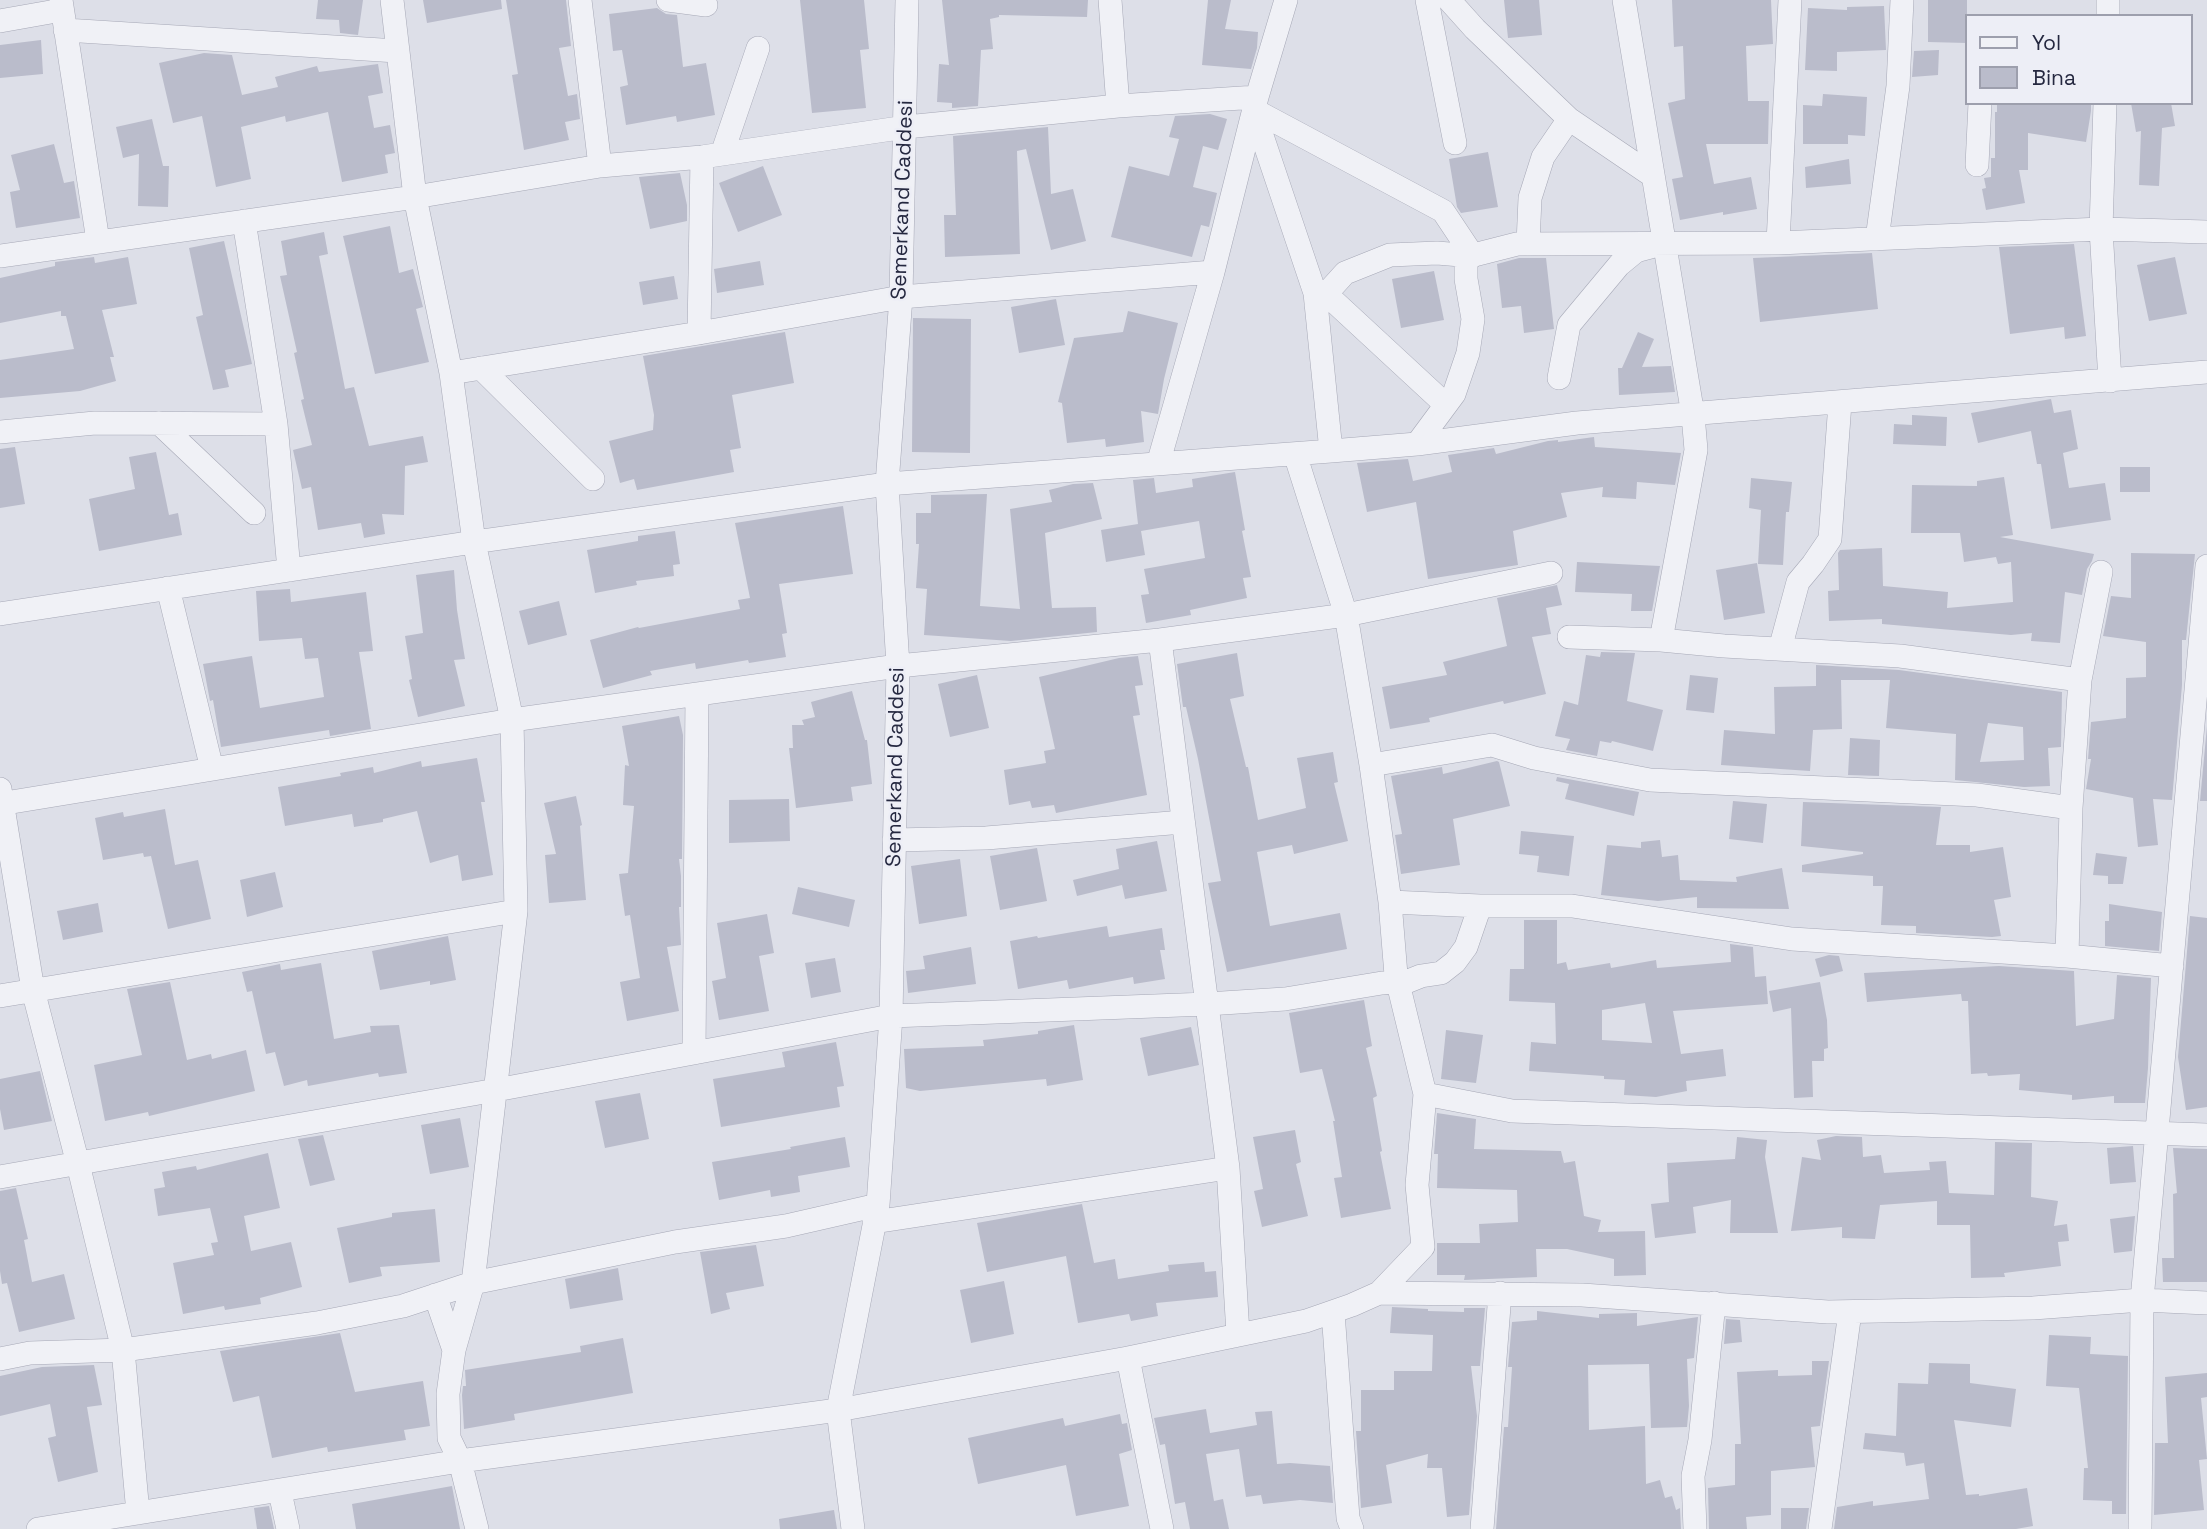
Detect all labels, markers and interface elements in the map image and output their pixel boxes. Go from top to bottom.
legend [1966,14,2193,105]
text: Yol [2032,29,2061,56]
text: Bina [2032,64,2076,91]
street label: Semerkand Caddesi [887,100,919,300]
street label: Semerkand Caddesi [882,667,910,867]

